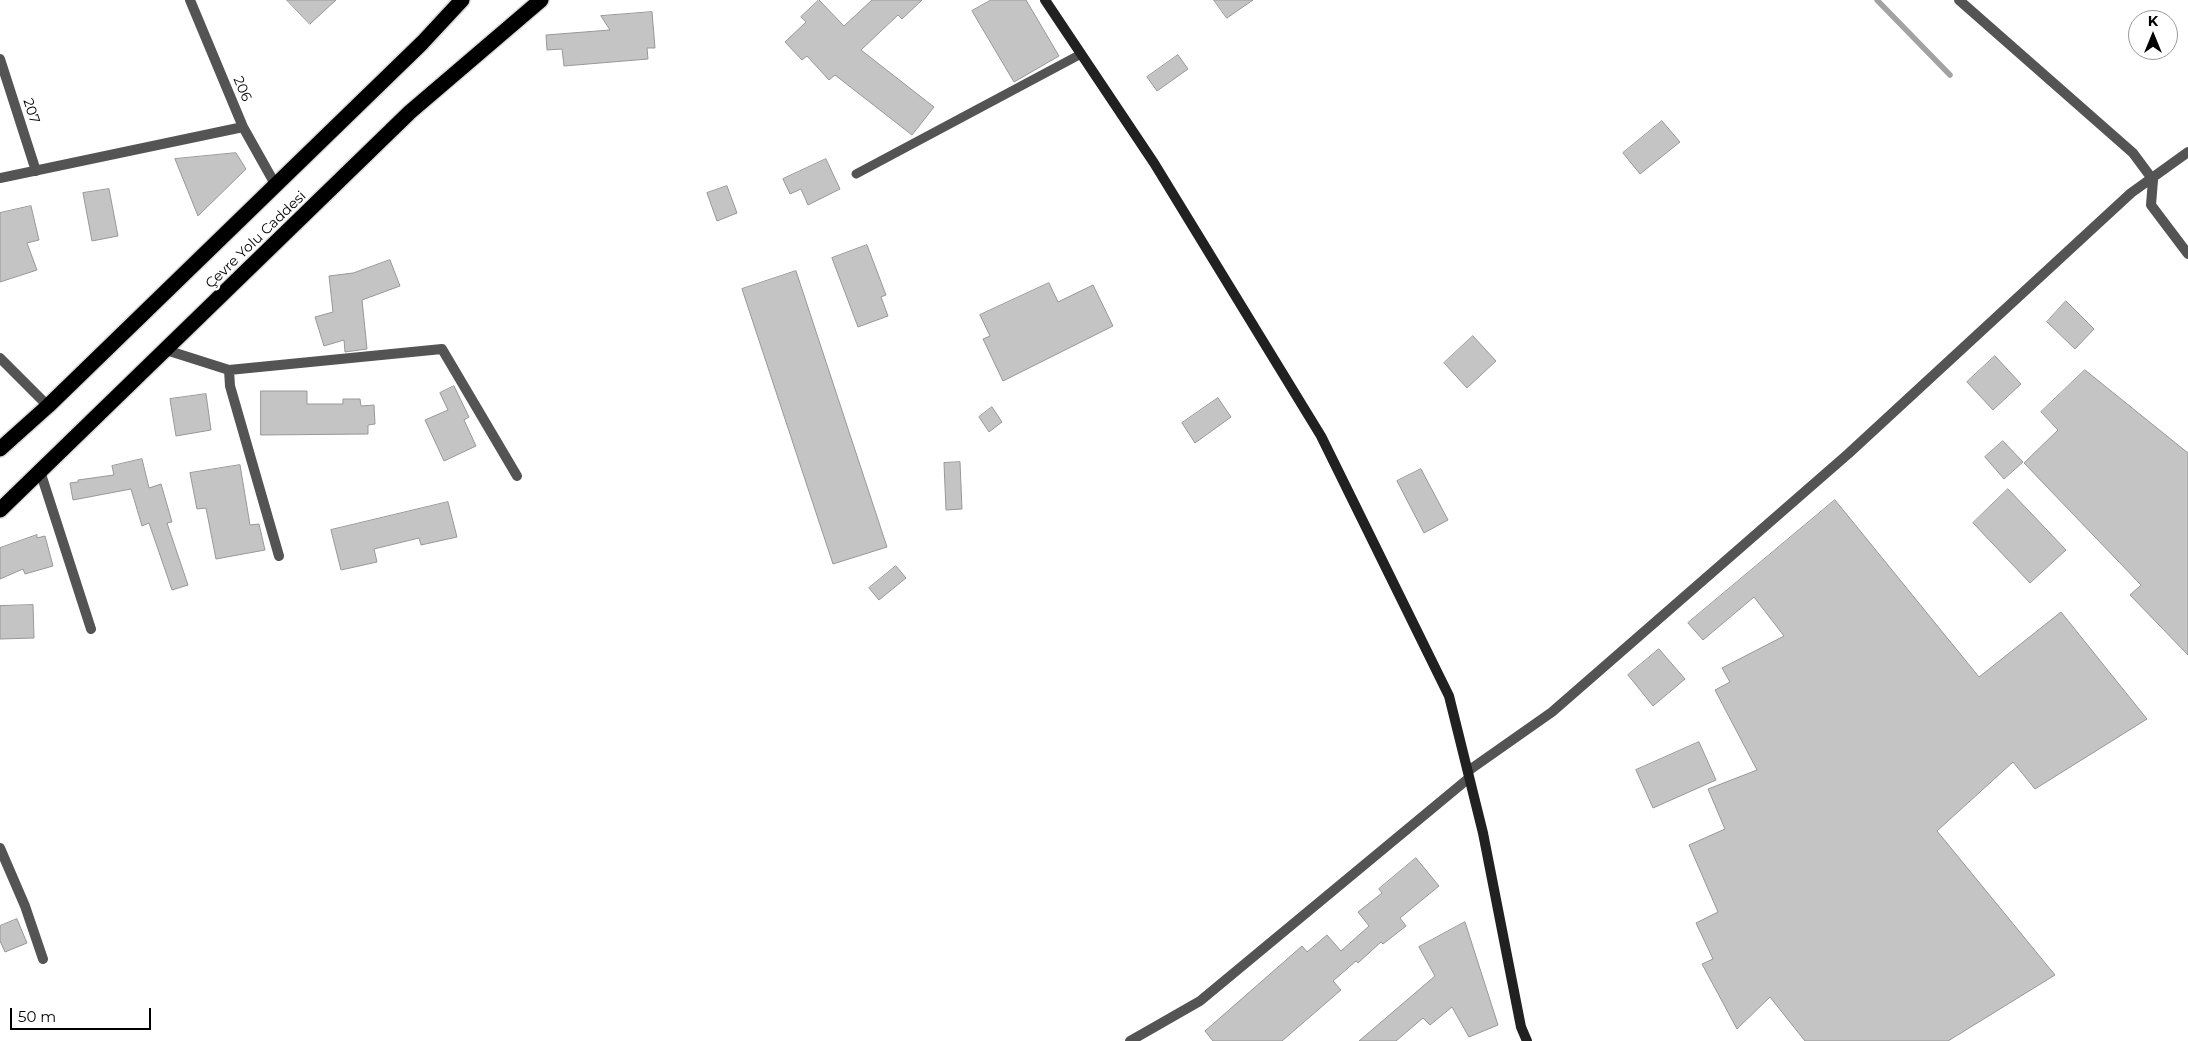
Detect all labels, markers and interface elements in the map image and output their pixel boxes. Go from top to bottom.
north arrow [2128,10,2178,60]
text: K [2148,12,2158,30]
street label: 206 [229,74,255,104]
street label: 207 [19,96,43,126]
street label: Çevre Yolu Caddesi [202,188,310,292]
scale bar [12,998,154,1030]
text: 50 m [18,1007,56,1026]

